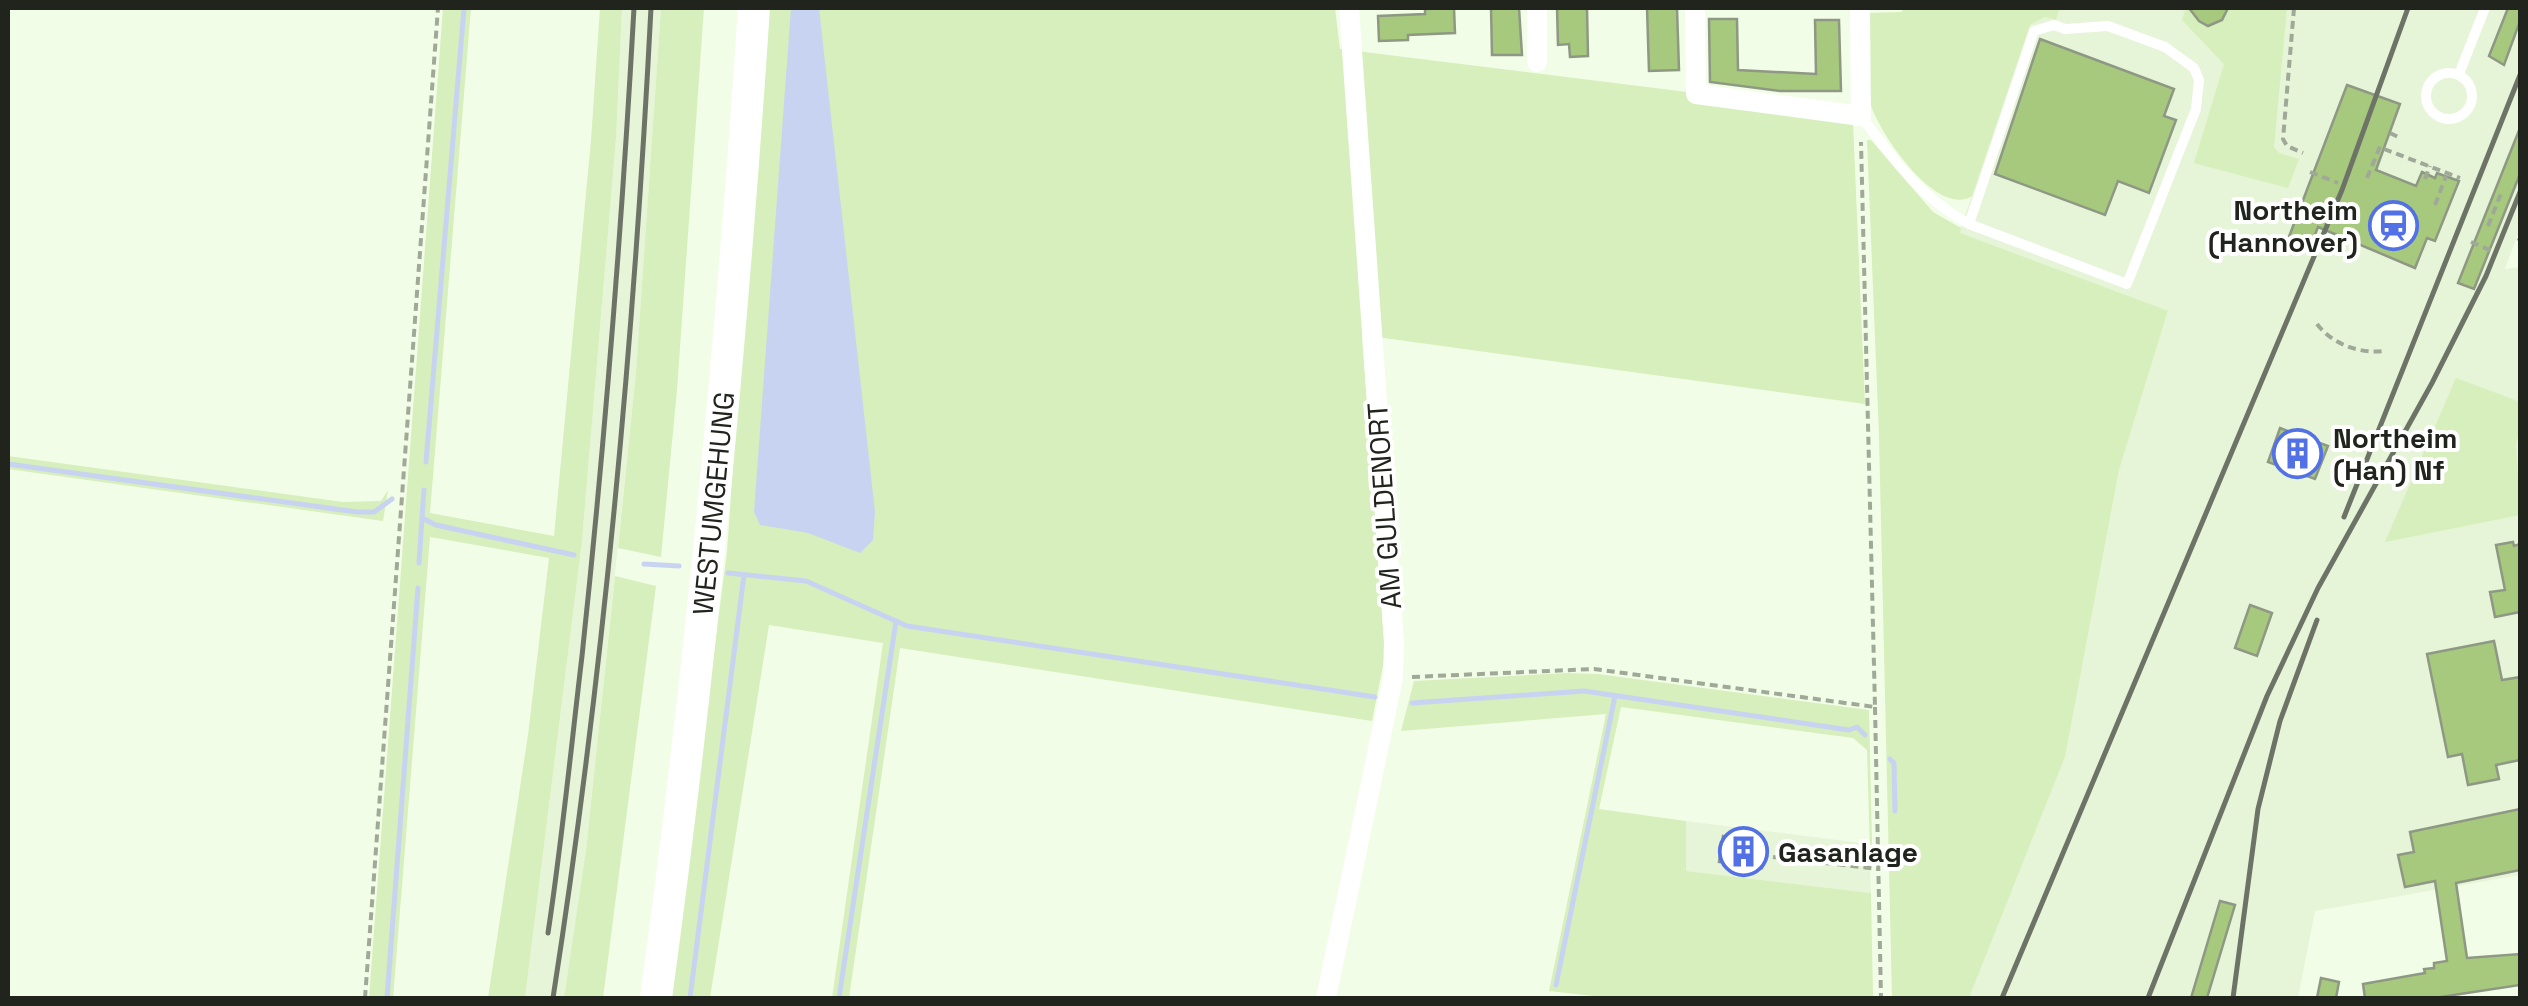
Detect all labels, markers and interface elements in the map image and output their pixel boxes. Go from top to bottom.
place label: Northeim (Hannover) [2208,192,2358,260]
station icon: Northeim (Hannover) [2367,200,2419,252]
street label: WESTUMGEHUNG [684,390,742,617]
street label: AM GULDENORT [1359,402,1409,610]
place label: Northeim (Han) Nf [2333,420,2458,488]
building icon: Northeim (Han) Nf [2272,428,2324,480]
building icon: Gasanlage [1717,826,1769,878]
place label: Gasanlage [1778,834,1918,870]

